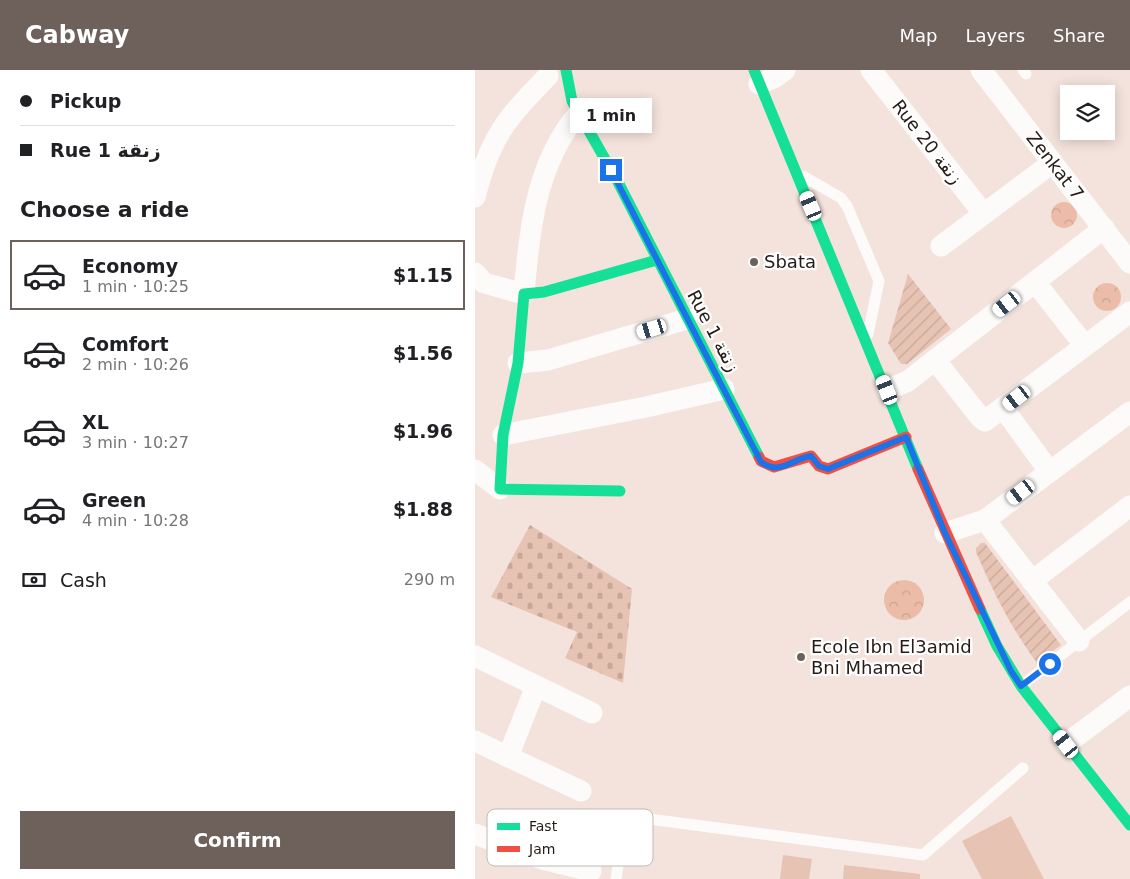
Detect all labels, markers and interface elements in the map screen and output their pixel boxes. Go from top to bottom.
text: Cabway [25,21,129,49]
text: Map [899,25,937,46]
text: Layers [965,25,1025,46]
text: Share [1053,25,1105,46]
map controls [1060,85,1115,140]
button: layers [1060,85,1115,140]
text: Pickup [50,90,121,112]
street label: Rue 20 زنقة [888,95,967,188]
callout: 1 min [570,98,652,132]
text: 1 min [586,106,636,125]
street label: Zenkat 7 [1022,128,1088,204]
text: Rue 1 زنقة [50,139,161,161]
route end [600,159,622,181]
car [798,189,823,223]
text: Choose a ride [20,197,189,222]
place label: Sbata [764,251,816,272]
icon: car [22,253,67,298]
text: Economy [82,255,178,277]
marker: Sbata [748,256,760,268]
text: $1.15 [393,264,453,286]
text: 1 min · 10:25 [82,277,189,296]
street label: Rue 1 زنقة [683,286,744,375]
car [990,289,1023,319]
car [635,317,668,341]
icon: car [22,331,67,376]
text: Comfort [82,333,169,355]
text: $1.56 [393,342,453,364]
text: 2 min · 10:26 [82,355,189,374]
car [874,373,899,407]
car [1000,383,1033,413]
icon: car [22,409,67,454]
text: XL [82,411,109,433]
text: $1.96 [393,420,453,442]
text: 3 min · 10:27 [82,433,189,452]
car [1004,477,1037,507]
icon: car [22,487,67,532]
text: Green [82,489,146,511]
text: $1.88 [393,498,453,520]
text: 4 min · 10:28 [82,511,189,530]
icon: cash [20,566,48,594]
text: Cash [60,569,107,591]
text: 290 m [404,570,455,589]
place label: Ecole Ibn El3amid Bni Mhamed [811,636,972,678]
marker: Ecole Ibn El3amid Bni Mhamed [795,651,807,663]
route start [1039,653,1061,675]
car [1050,728,1081,760]
legend [487,809,653,866]
button: Confirm [20,811,455,869]
text: Fast [529,818,558,834]
text: Jam [528,841,555,857]

